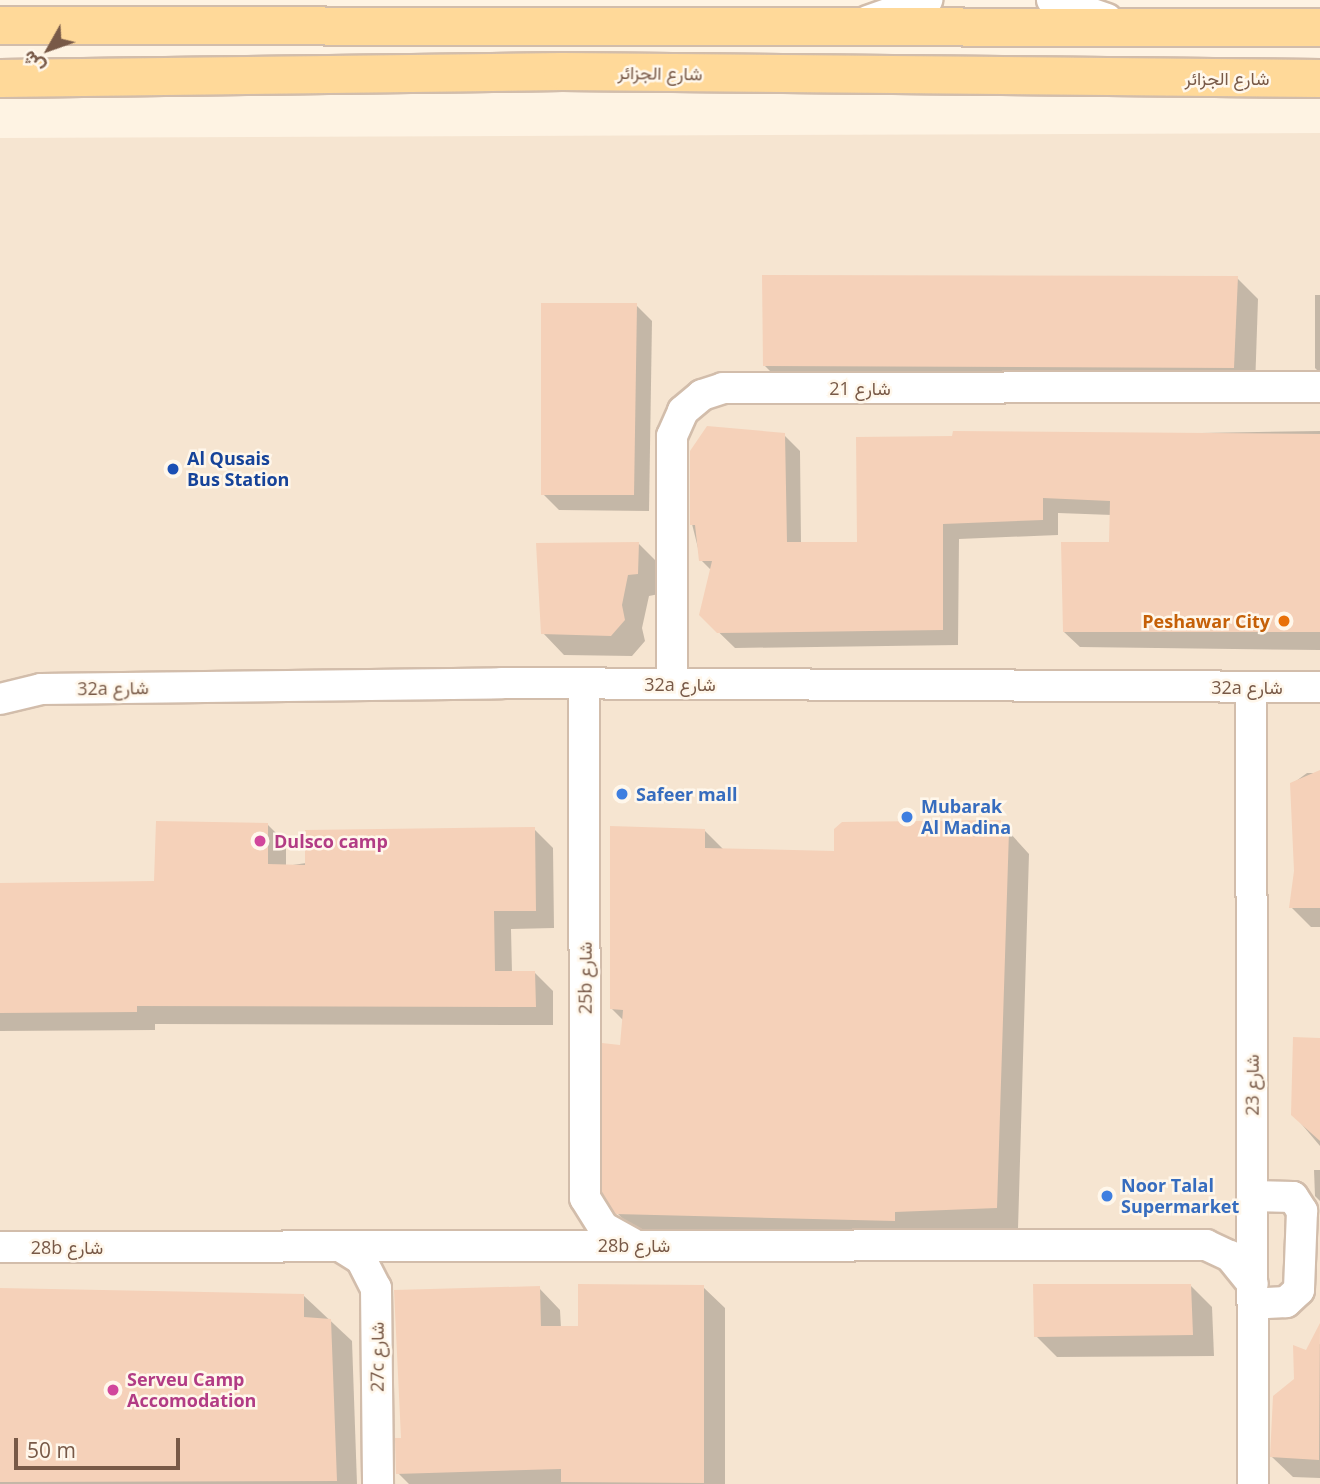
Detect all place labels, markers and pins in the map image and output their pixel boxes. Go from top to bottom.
place label: Al Qusais Bus Station [187,448,289,490]
marker: Al Qusais Bus Station [165,461,181,477]
place label: Peshawar City [1142,610,1270,632]
marker: Peshawar City [1276,613,1292,629]
place label: Safeer mall [636,783,737,805]
marker: Safeer mall [614,786,630,802]
place label: Mubarak Al Madina [921,796,1011,838]
marker: Mubarak Al Madina [899,809,915,825]
place label: Dulsco camp [274,830,388,852]
marker: Dulsco camp [252,833,268,849]
place label: Noor Talal Supermarket [1121,1175,1239,1218]
marker: Noor Talal Supermarket [1099,1188,1115,1204]
place label: Serveu Camp Accomodation [127,1369,256,1412]
marker: Serveu Camp Accomodation [105,1382,121,1398]

